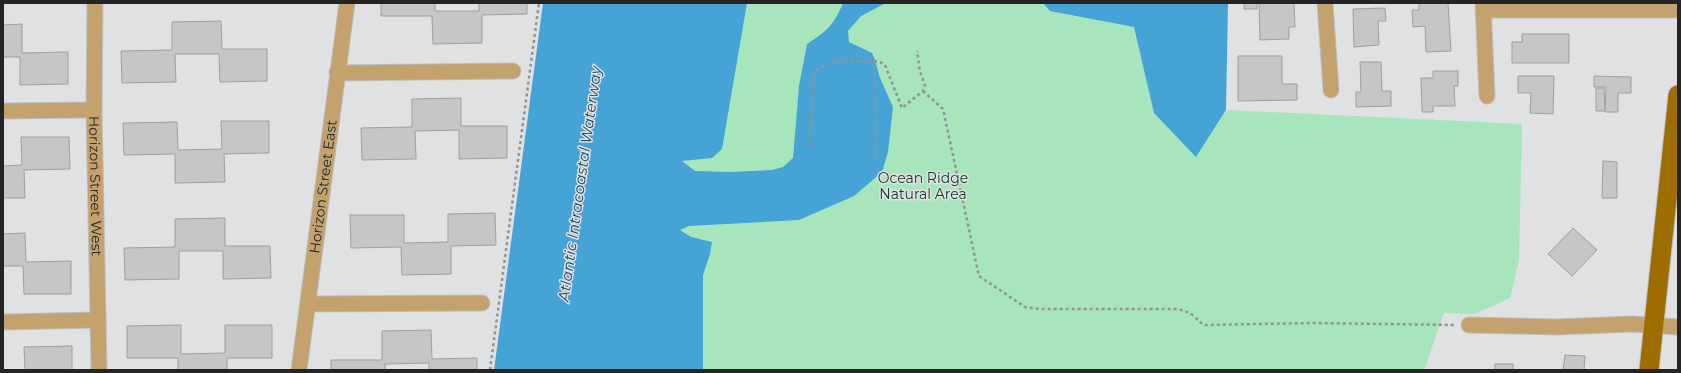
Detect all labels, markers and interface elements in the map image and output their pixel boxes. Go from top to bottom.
water label: Atlantic Intracoastal Waterway [553,64,606,304]
street label: Horizon Street West [85,116,106,257]
street label: Horizon Street East [305,118,341,254]
park label: Ocean Ridge Natural Area [878,169,968,203]

